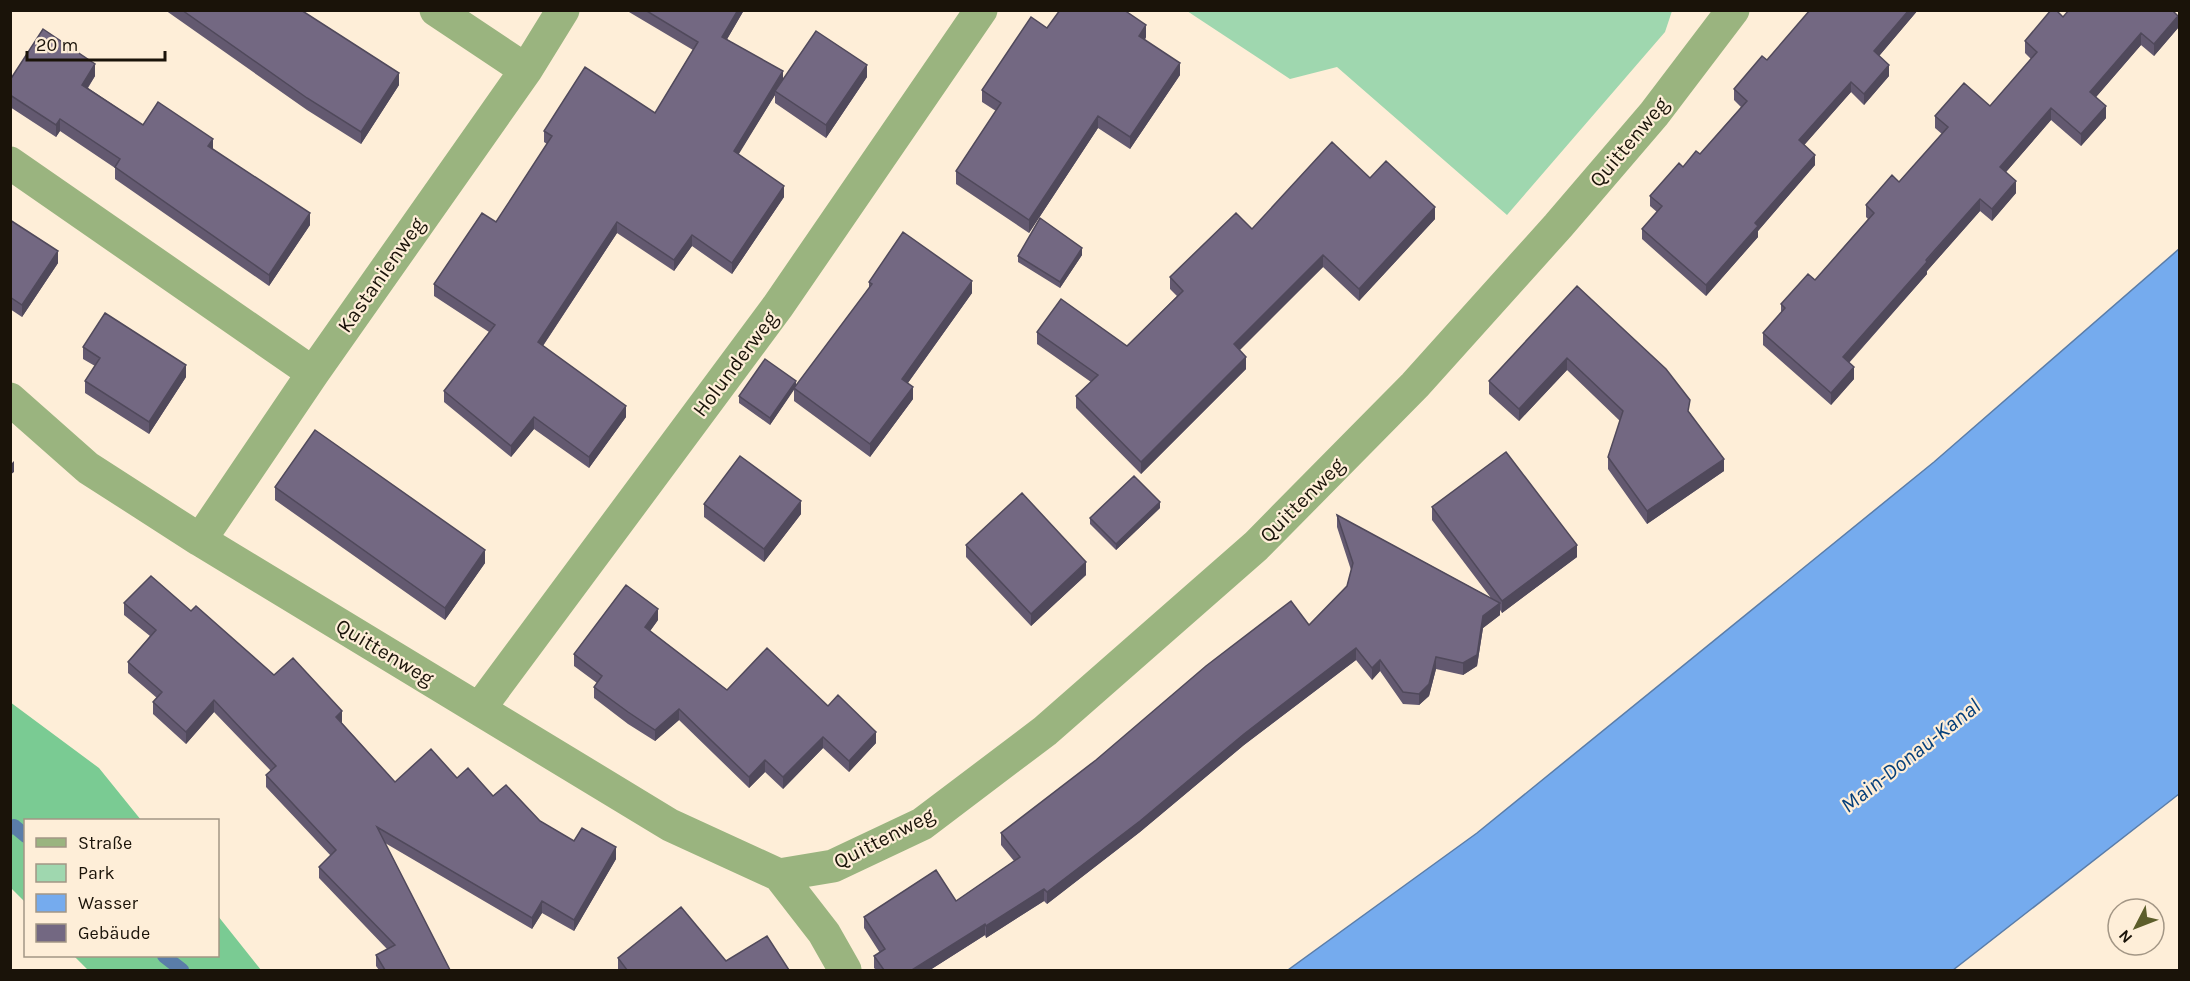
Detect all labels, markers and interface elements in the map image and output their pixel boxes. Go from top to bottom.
scale bar [27,24,165,62]
text: 20 m [36,34,78,56]
street label: Quittenweg [1585,92,1674,192]
street label: Kastanienweg [332,213,430,337]
street label: Holunderweg [688,307,782,421]
street label: Quittenweg [1255,453,1349,547]
street label: Quittenweg [332,613,438,691]
water label: Main-Donau-Kanal [1836,693,1986,818]
street label: Quittenweg [830,802,938,874]
legend [24,819,219,957]
text: Straße [78,832,132,854]
text: Park [78,862,115,884]
text: Wasser [78,892,139,914]
north arrow [2106,897,2166,957]
text: Gebäude [78,922,150,944]
text: N [2114,926,2136,947]

